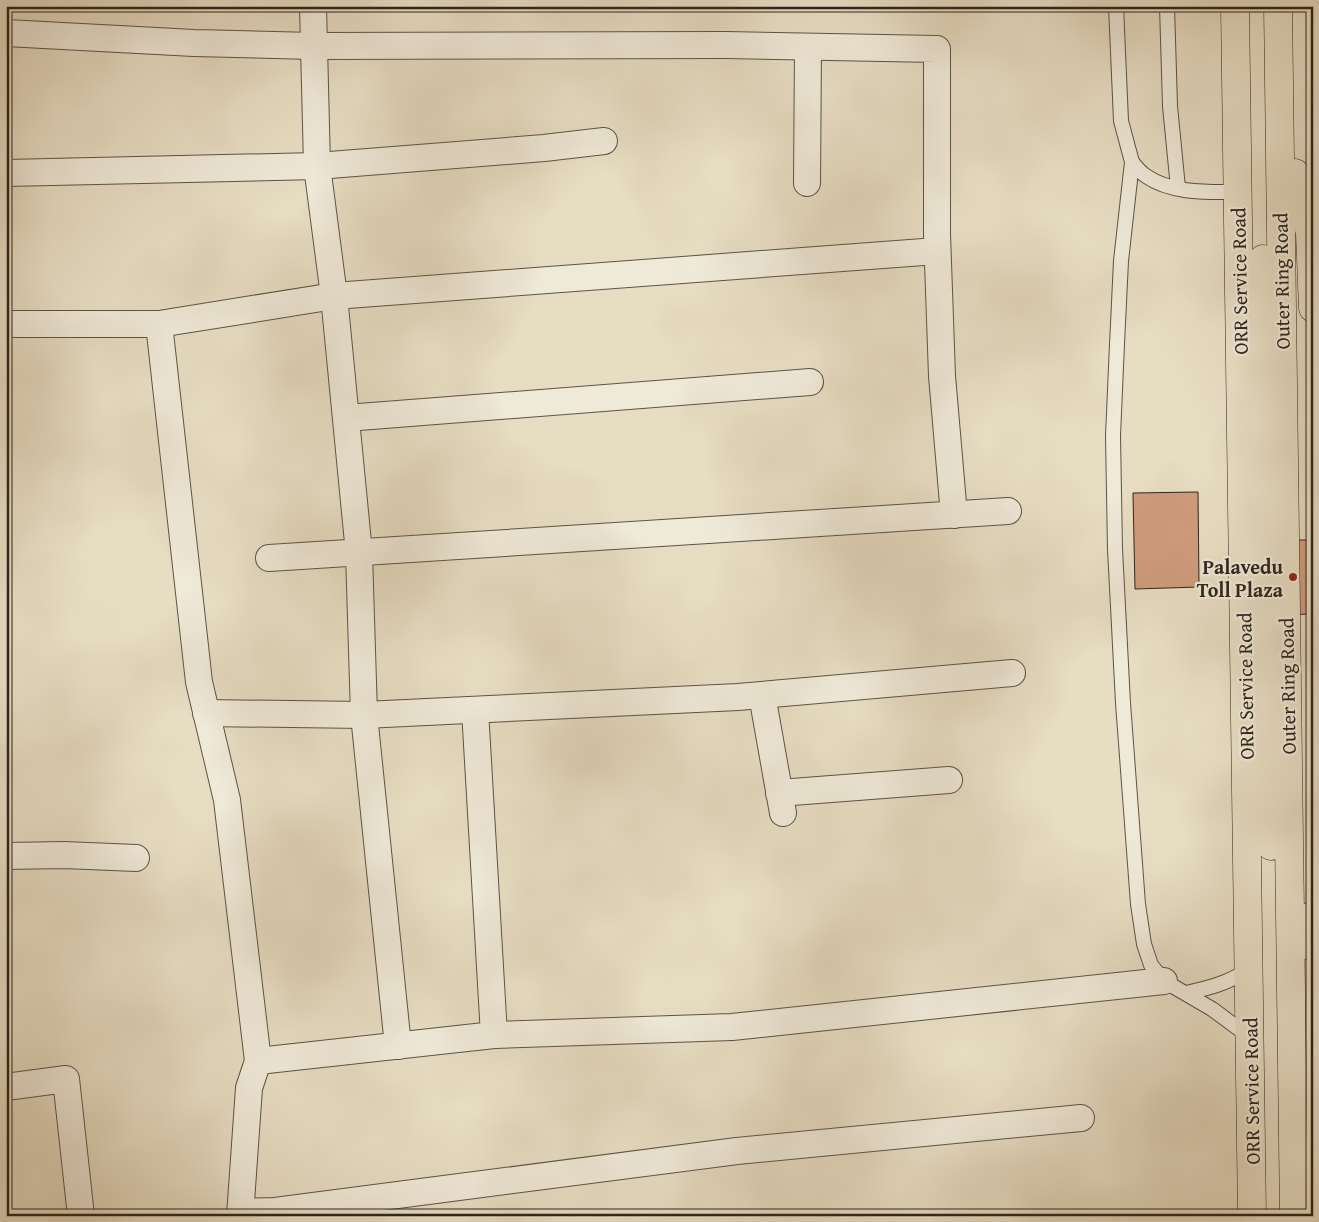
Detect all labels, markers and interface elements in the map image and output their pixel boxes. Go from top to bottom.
street label: ORR Service Road [1223,207,1255,355]
street label: Outer Ring Road [1265,212,1297,350]
place label: Palavedu Toll Plaza [1197,552,1284,604]
marker: Palavedu Toll Plaza [1287,571,1299,583]
street label: ORR Service Road [1229,612,1261,760]
street label: Outer Ring Road [1271,617,1303,755]
street label: ORR Service Road [1235,1017,1267,1165]

